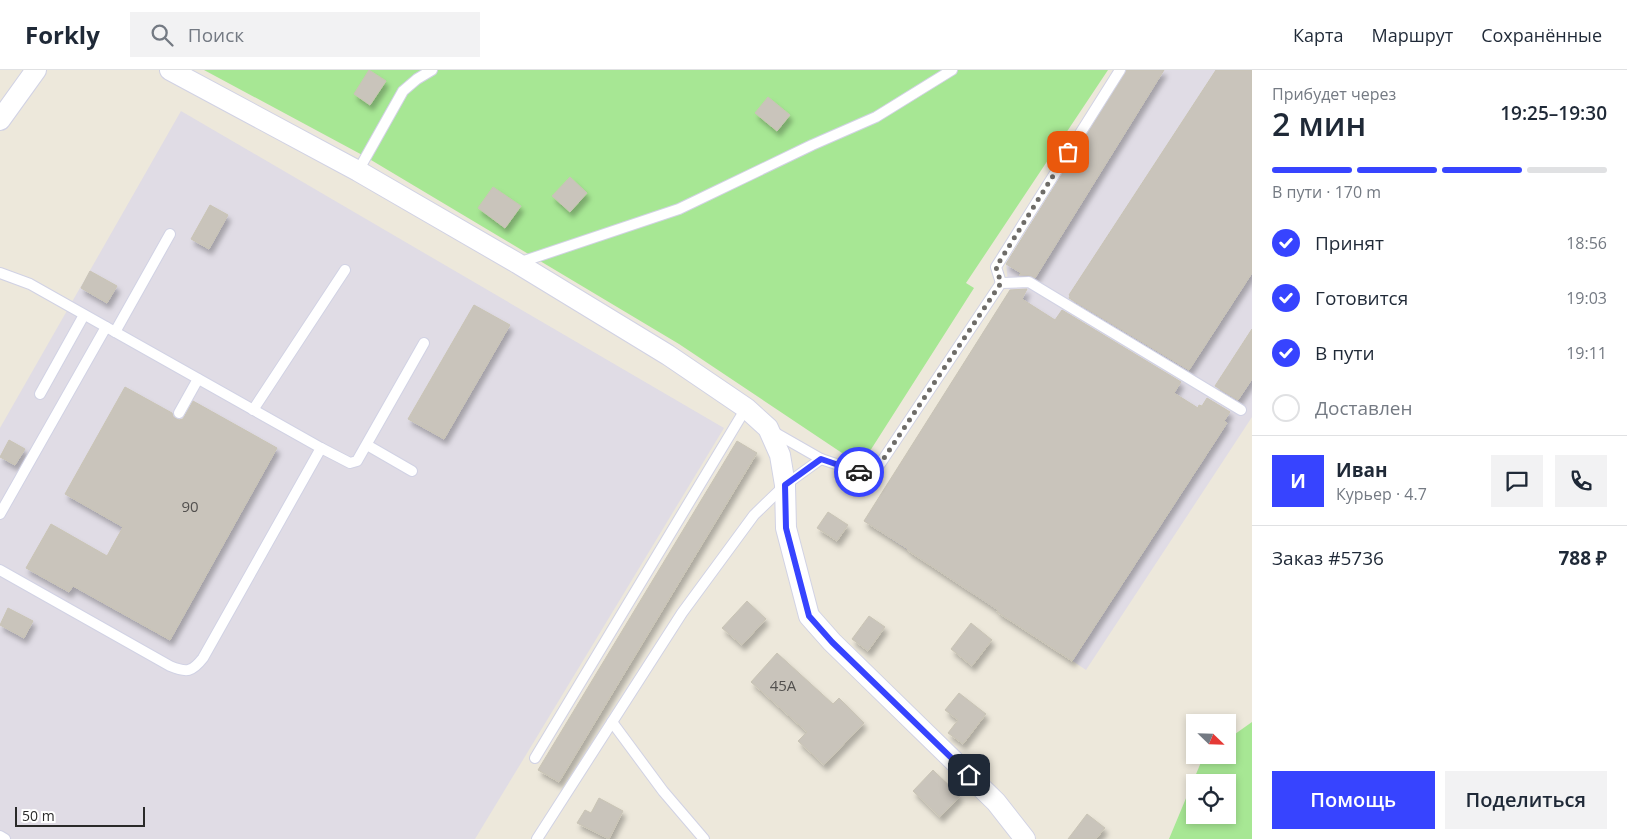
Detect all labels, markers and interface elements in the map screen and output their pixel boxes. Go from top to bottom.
search box [130,12,480,57]
text: Forkly [25,18,100,51]
icon: search [148,21,176,49]
text: Поиск [188,22,244,48]
text: Карта [1293,23,1343,47]
text: Маршрут [1371,23,1453,47]
text: Сохранённые [1481,23,1602,47]
text: Прибудет через [1272,83,1396,105]
text: 19:25–19:30 [1500,100,1607,126]
text: 2 мин [1272,102,1366,145]
pin [1047,131,1089,173]
icon: bag [1054,138,1082,166]
text: В пути · 170 m [1272,181,1381,203]
icon: check [1272,229,1300,257]
text: Принят [1315,230,1384,256]
text: 18:56 [1566,232,1607,254]
icon: check [1272,284,1300,312]
text: Готовится [1315,285,1408,311]
text: 19:03 [1566,287,1607,309]
icon: check [1272,339,1300,367]
text: В пути [1315,340,1375,366]
text: 19:11 [1566,342,1607,364]
text: Доставлен [1315,395,1413,421]
courier [834,447,884,497]
button: chat [1491,455,1543,507]
button: phone [1555,455,1607,507]
text: Иван [1336,457,1388,483]
icon: car [845,458,873,486]
text: И [1290,468,1306,494]
text: Курьер · 4.7 [1336,483,1427,505]
house number: 90 [181,496,199,516]
text: Заказ #5736 [1272,545,1384,571]
text: 788 ₽ [1558,545,1607,571]
house number: 45А [770,675,797,695]
north arrow [1186,714,1236,764]
map controls [1186,714,1236,824]
pin [948,754,990,796]
icon: home [955,761,983,789]
button: Помощь [1272,771,1435,829]
button: Поделиться [1445,771,1607,829]
button: locate [1186,774,1236,824]
scale bar [15,804,145,827]
text: 50 m [22,806,55,825]

